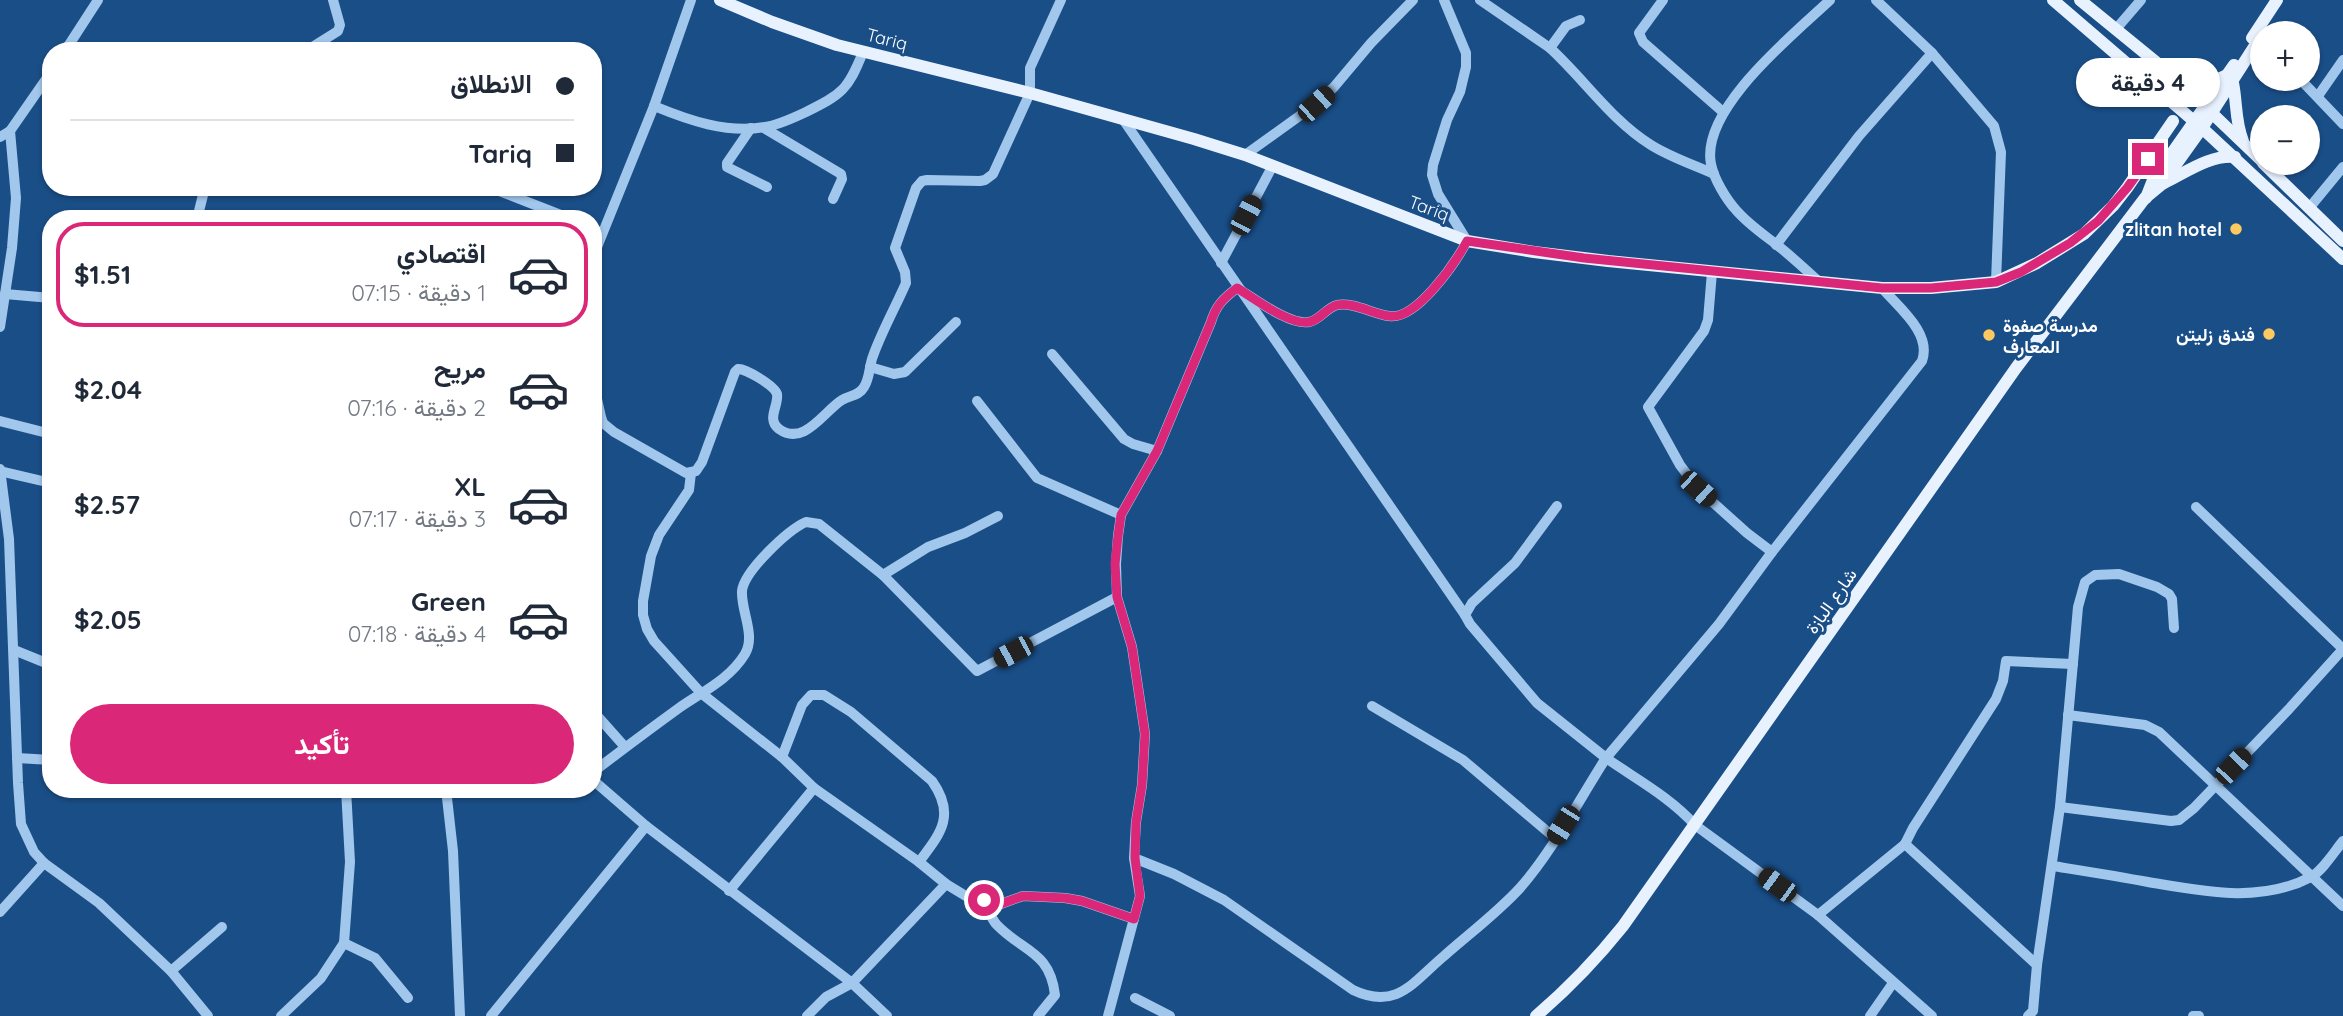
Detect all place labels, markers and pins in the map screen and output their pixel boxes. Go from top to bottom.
place label: zlitan hotel [2125,218,2222,241]
marker: zlitan hotel [2228,221,2244,237]
place label: مدرسة صفوة المعارف [2003,314,2098,358]
place label: فندق زليتن [2176,323,2255,346]
marker: فندق زليتن [2261,326,2277,342]
marker: مدرسة صفوة المعارف [1981,327,1997,343]

